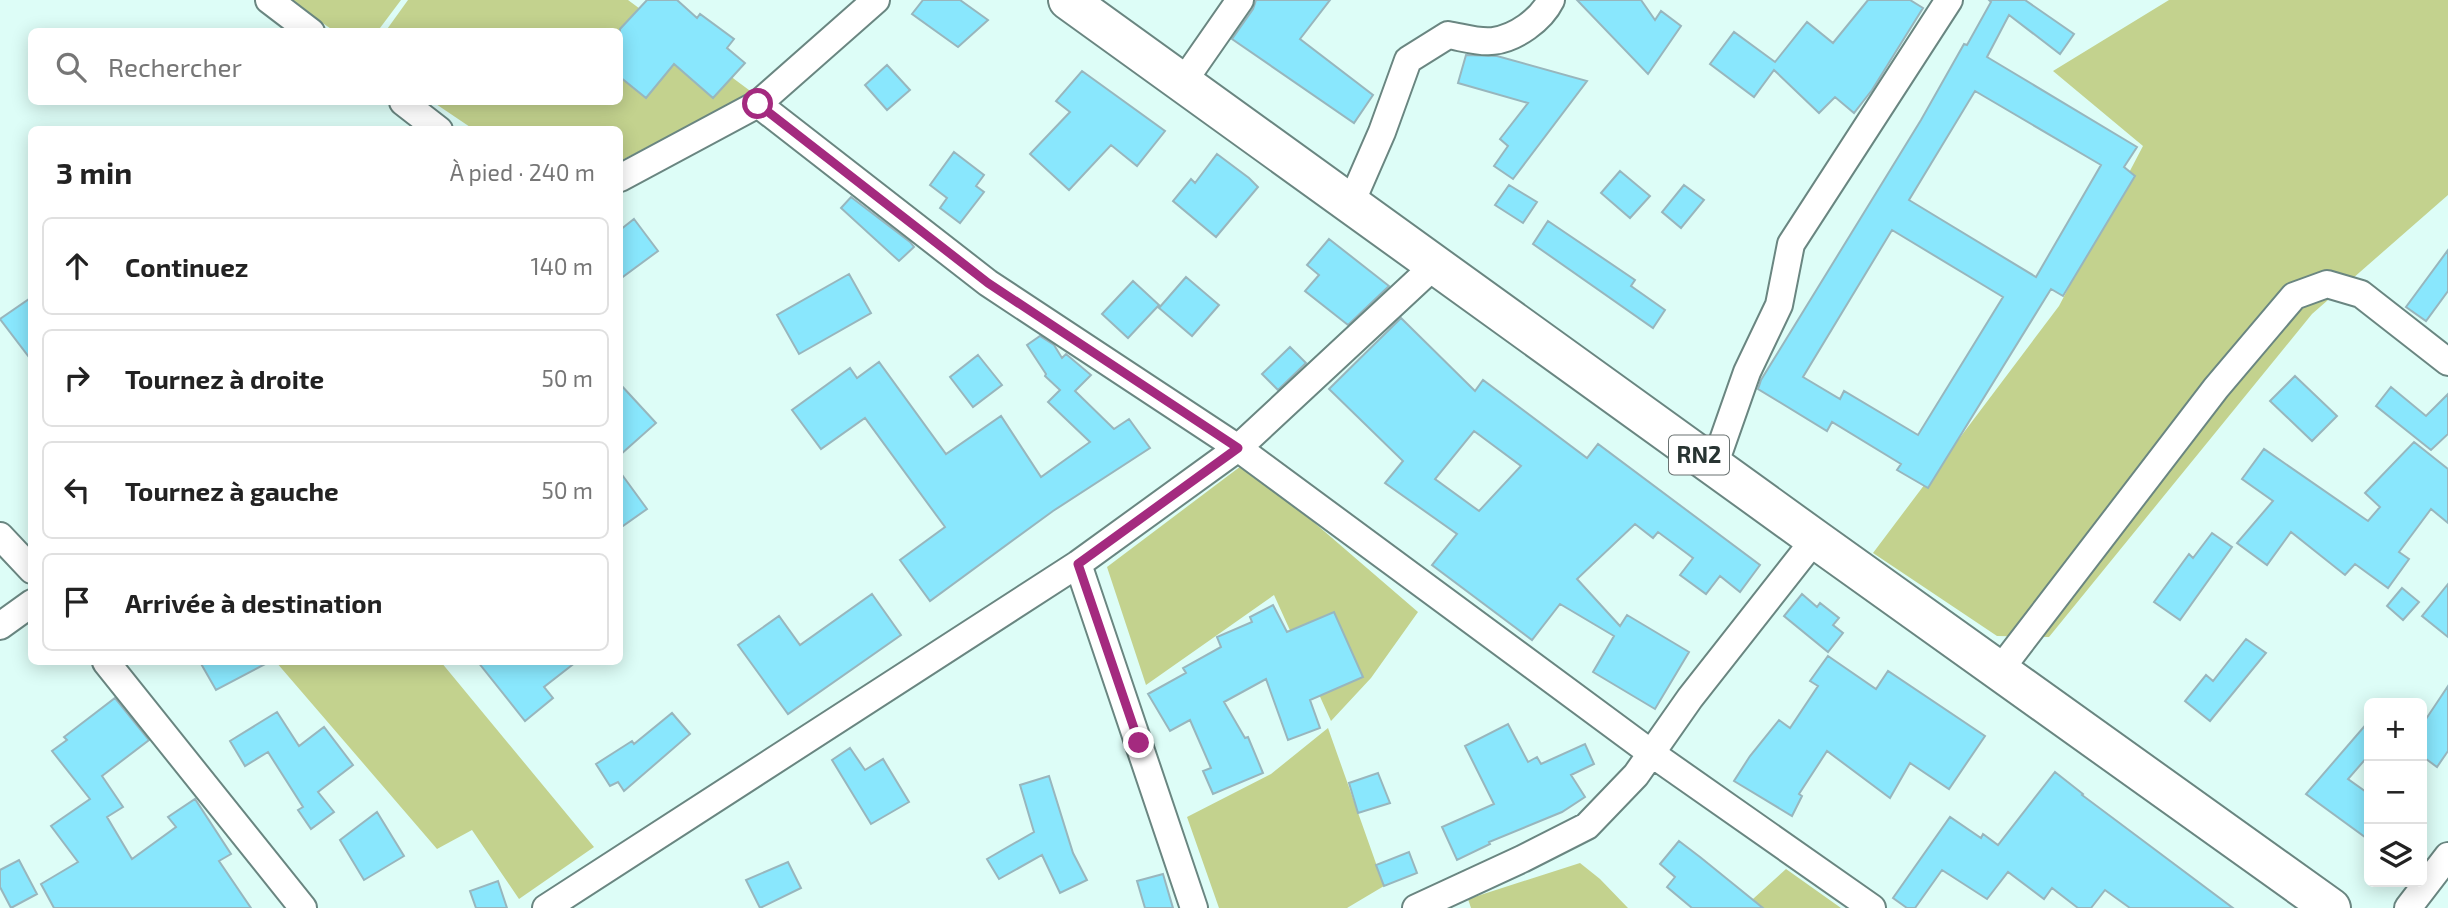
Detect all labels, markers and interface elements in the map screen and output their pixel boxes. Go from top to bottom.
search box [28,28,623,105]
icon: search [52,48,90,86]
text: Rechercher [108,51,242,82]
route start [742,88,773,119]
text: 3 min [56,154,132,190]
text: À pied · 240 m [450,158,595,186]
icon: ahead [58,247,96,285]
text: Continuez [125,251,248,282]
text: 140 m [531,252,593,280]
icon: right [58,359,96,397]
text: Tournez à droite [125,363,324,394]
text: 50 m [542,364,593,392]
road number: RN2 [1669,436,1729,475]
icon: left [58,471,96,509]
text: Tournez à gauche [125,475,339,506]
text: 50 m [542,476,593,504]
icon: arrive [58,583,96,621]
text: Arrivée à destination [125,587,382,618]
map controls [2364,698,2427,887]
button: + [2364,698,2427,761]
route end [1123,727,1154,758]
button: − [2364,761,2427,824]
button: layers [2364,824,2427,887]

